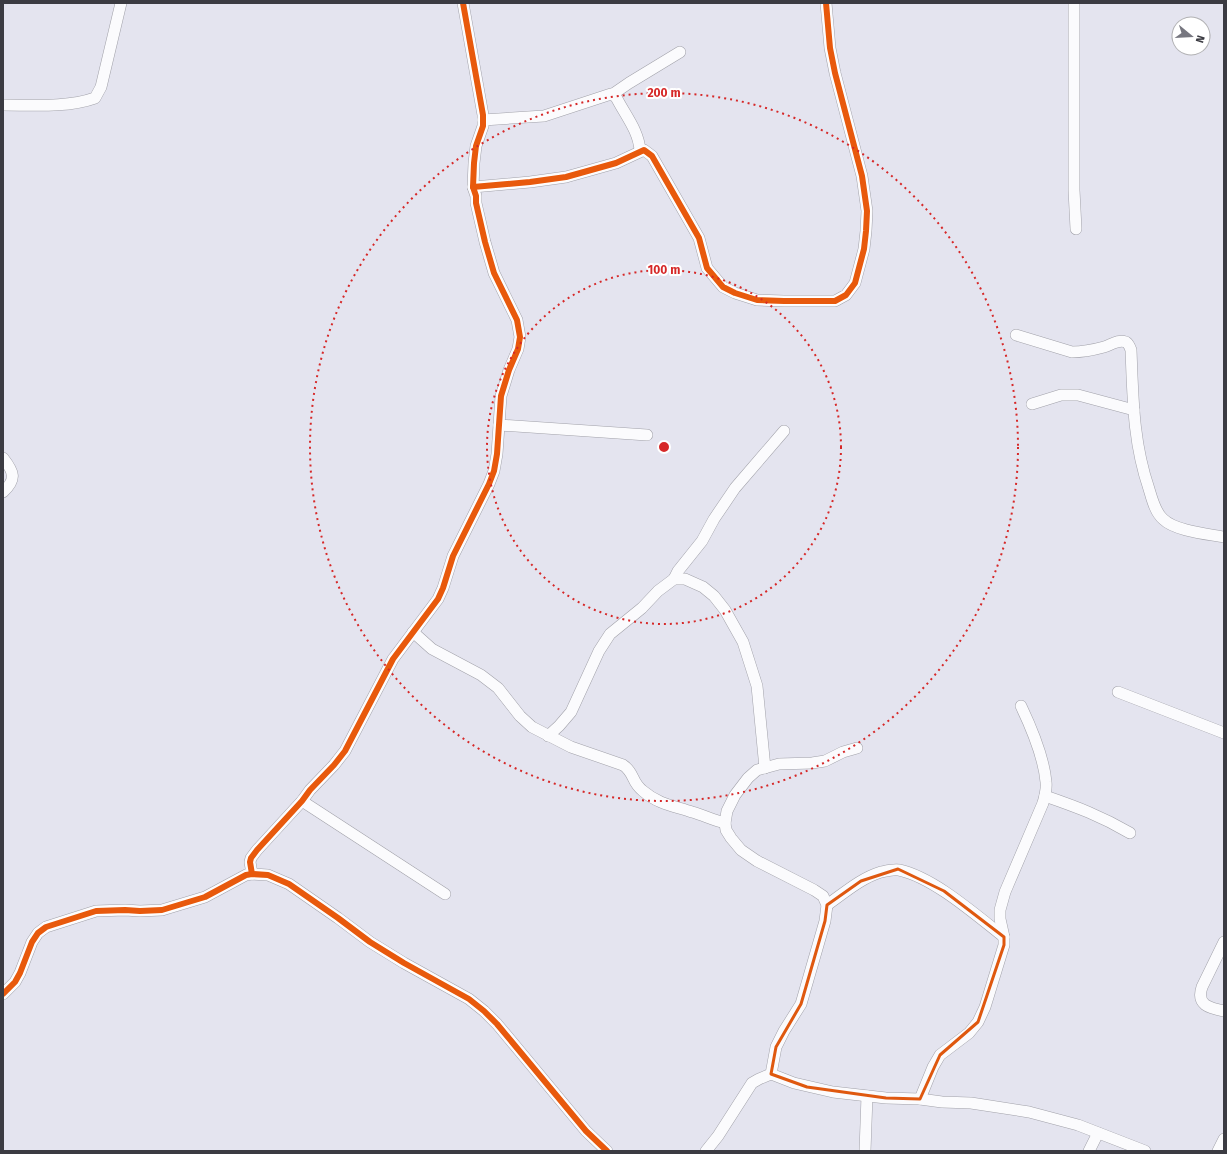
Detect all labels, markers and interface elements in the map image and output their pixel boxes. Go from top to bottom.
north arrow [1171,16,1211,56]
text: N [1193,33,1207,44]
text: 200 m [647,86,681,100]
text: 100 m [648,263,680,277]
centre of rings [657,440,671,454]

